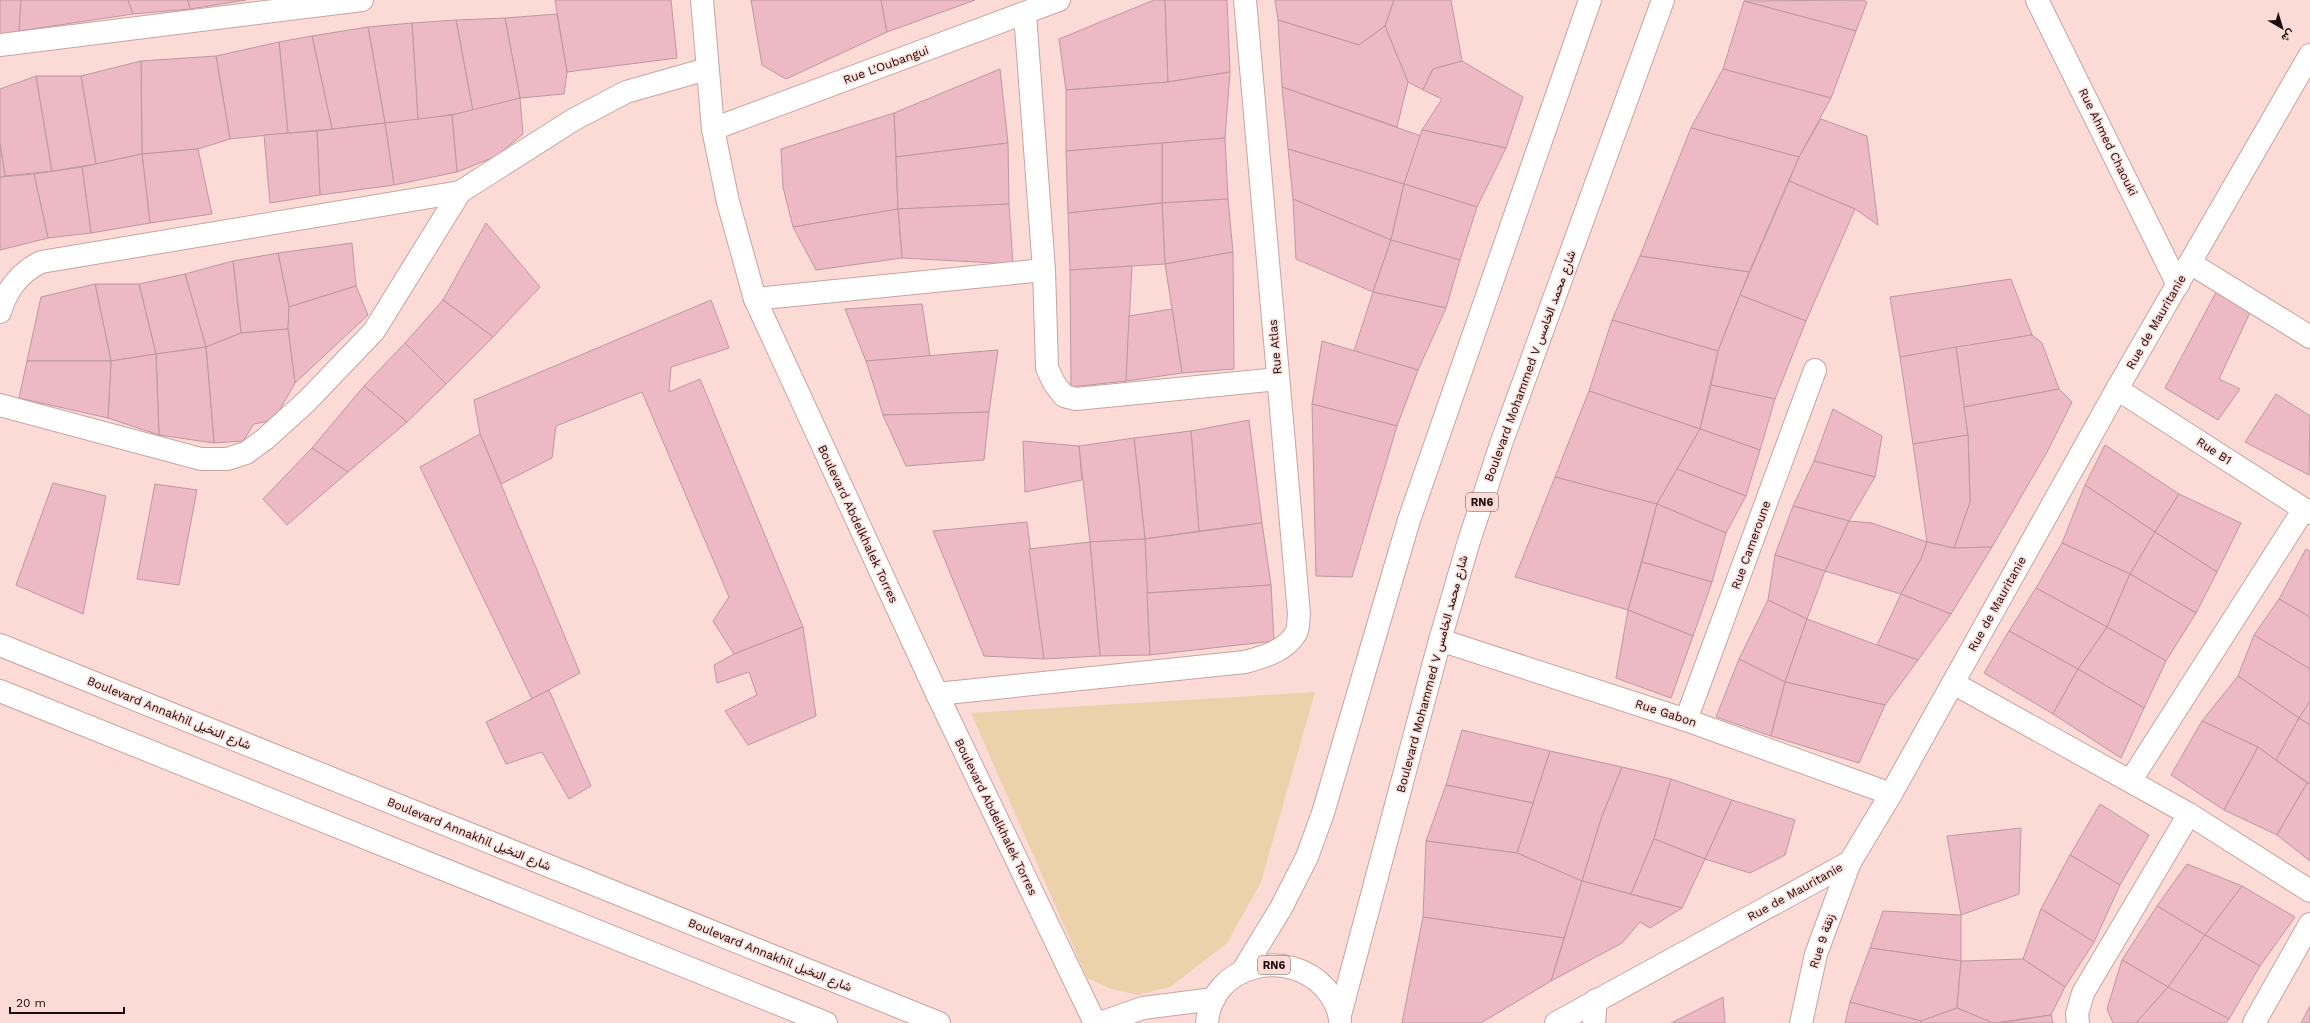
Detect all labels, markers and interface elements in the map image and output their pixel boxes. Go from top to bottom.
north arrow [2262,8,2302,48]
text: ش [2279,26,2297,45]
street label: Rue L'Oubangui [841,43,931,87]
street label: Rue Ahmed Chaouki [2076,86,2140,198]
street label: Boulevard Mohammed V شارع محمد الخامس [1482,248,1580,484]
street label: Rue de Mauritanie [2123,272,2189,372]
street label: Rue Atlas [1266,319,1284,375]
street label: Rue B1 [2194,435,2234,467]
street label: Boulevard Abdelkhalek Torres [815,443,901,605]
road number: RN6 [1466,493,1498,511]
street label: Rue Cameroune [1728,499,1774,591]
street label: Boulevard Mohammed V شارع محمد الخامس [1394,554,1472,795]
street label: Rue de Mauritanie [1965,554,2029,654]
street label: Boulevard Annakhil شارع النخيل [84,674,253,754]
street label: Rue Gabon [1633,696,1699,730]
street label: Boulevard Abdelkhalek Torres [952,736,1040,898]
street label: Boulevard Annakhil شارع النخيل [384,795,553,875]
street label: Rue de Mauritanie [1745,860,1845,924]
street label: Rue 9 زنقة [1807,912,1838,970]
street label: Boulevard Annakhil شارع النخيل [685,916,854,996]
road number: RN6 [1258,956,1290,974]
scale bar [10,989,124,1015]
text: 20 m [16,996,46,1010]

